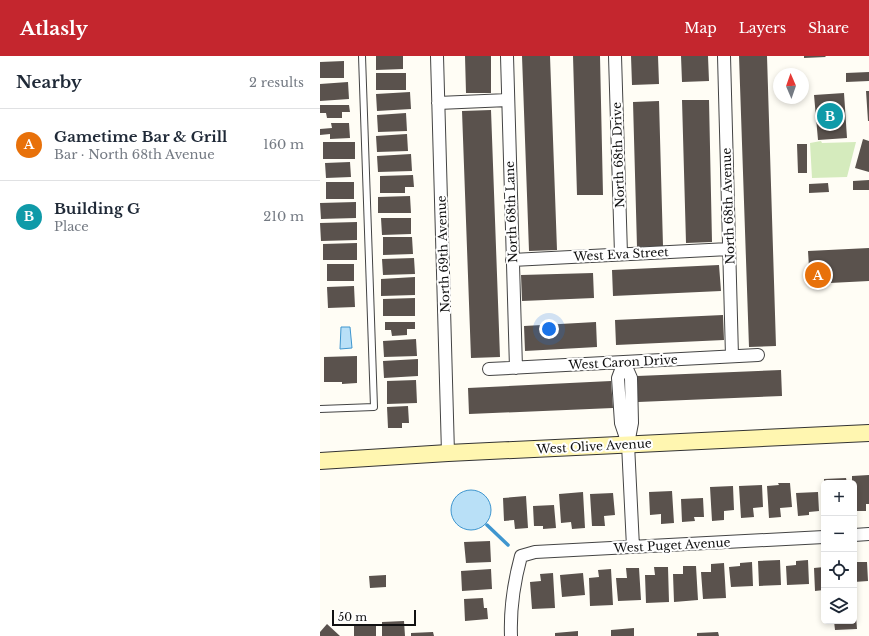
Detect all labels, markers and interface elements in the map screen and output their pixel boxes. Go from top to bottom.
text: Atlasly [20,17,88,40]
text: Map [684,19,717,37]
text: Layers [739,19,786,37]
text: Share [808,19,849,37]
north arrow [773,68,809,104]
text: Nearby [16,72,82,93]
text: 2 results [249,74,304,91]
pin: B [817,101,843,131]
street label: North 68th Drive [609,102,627,208]
text: Gametime Bar & Grill [54,127,227,146]
text: A [24,136,34,153]
text: 160 m [263,136,304,153]
text: Bar · North 68th Avenue [54,146,215,163]
street label: North 68th Avenue [718,147,738,265]
street label: North 68th Lane [502,161,520,263]
street label: North 69th Avenue [433,195,453,313]
text: Building G [54,199,140,218]
text: B [24,208,34,225]
text: 210 m [263,208,304,225]
text: Place [54,218,89,235]
street label: West Eva Street [572,244,669,264]
pin: A [805,260,831,290]
your location [539,319,559,339]
street label: West Caron Drive [567,352,678,372]
street label: West Olive Avenue [535,435,652,457]
map controls [821,480,857,624]
button: + [821,480,857,516]
button: − [821,516,857,552]
street label: West Puget Avenue [612,534,731,556]
button: locate [821,552,857,588]
button: layers [821,588,857,624]
scale bar [332,608,416,627]
text: 50 m [338,610,367,624]

